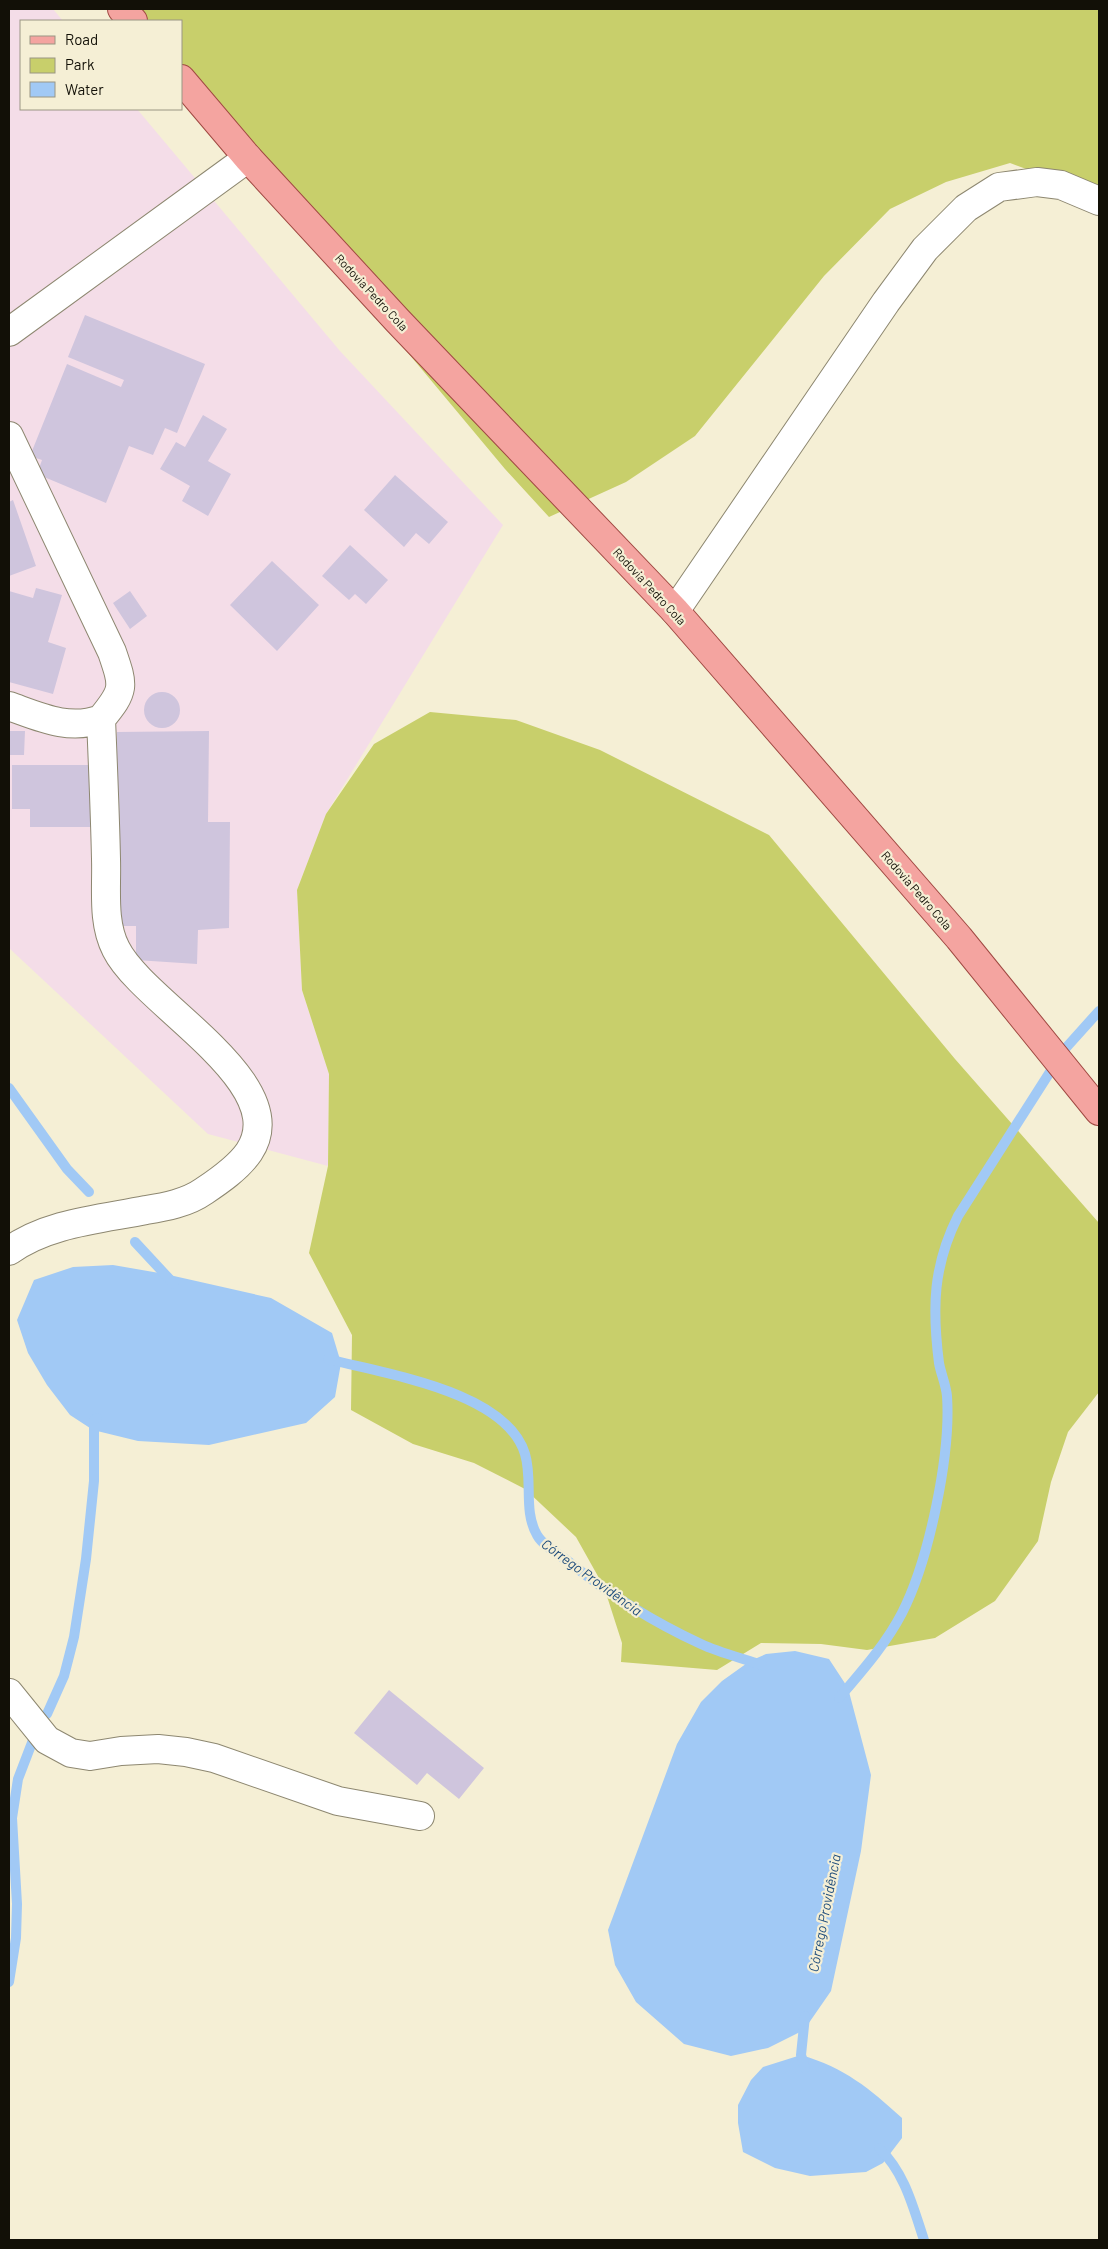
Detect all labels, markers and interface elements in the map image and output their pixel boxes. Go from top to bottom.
legend [20,20,182,110]
text: Road [65,30,98,48]
text: Park [65,55,95,73]
text: Water [65,80,104,98]
street label: Rodovia Pedro Cola [333,251,411,333]
street label: Rodovia Pedro Cola [611,545,689,627]
street label: Rodovia Pedro Cola [879,848,955,932]
water label: Córrego Providência [539,1535,645,1619]
water label: Córrego Providência [804,1853,844,1973]

